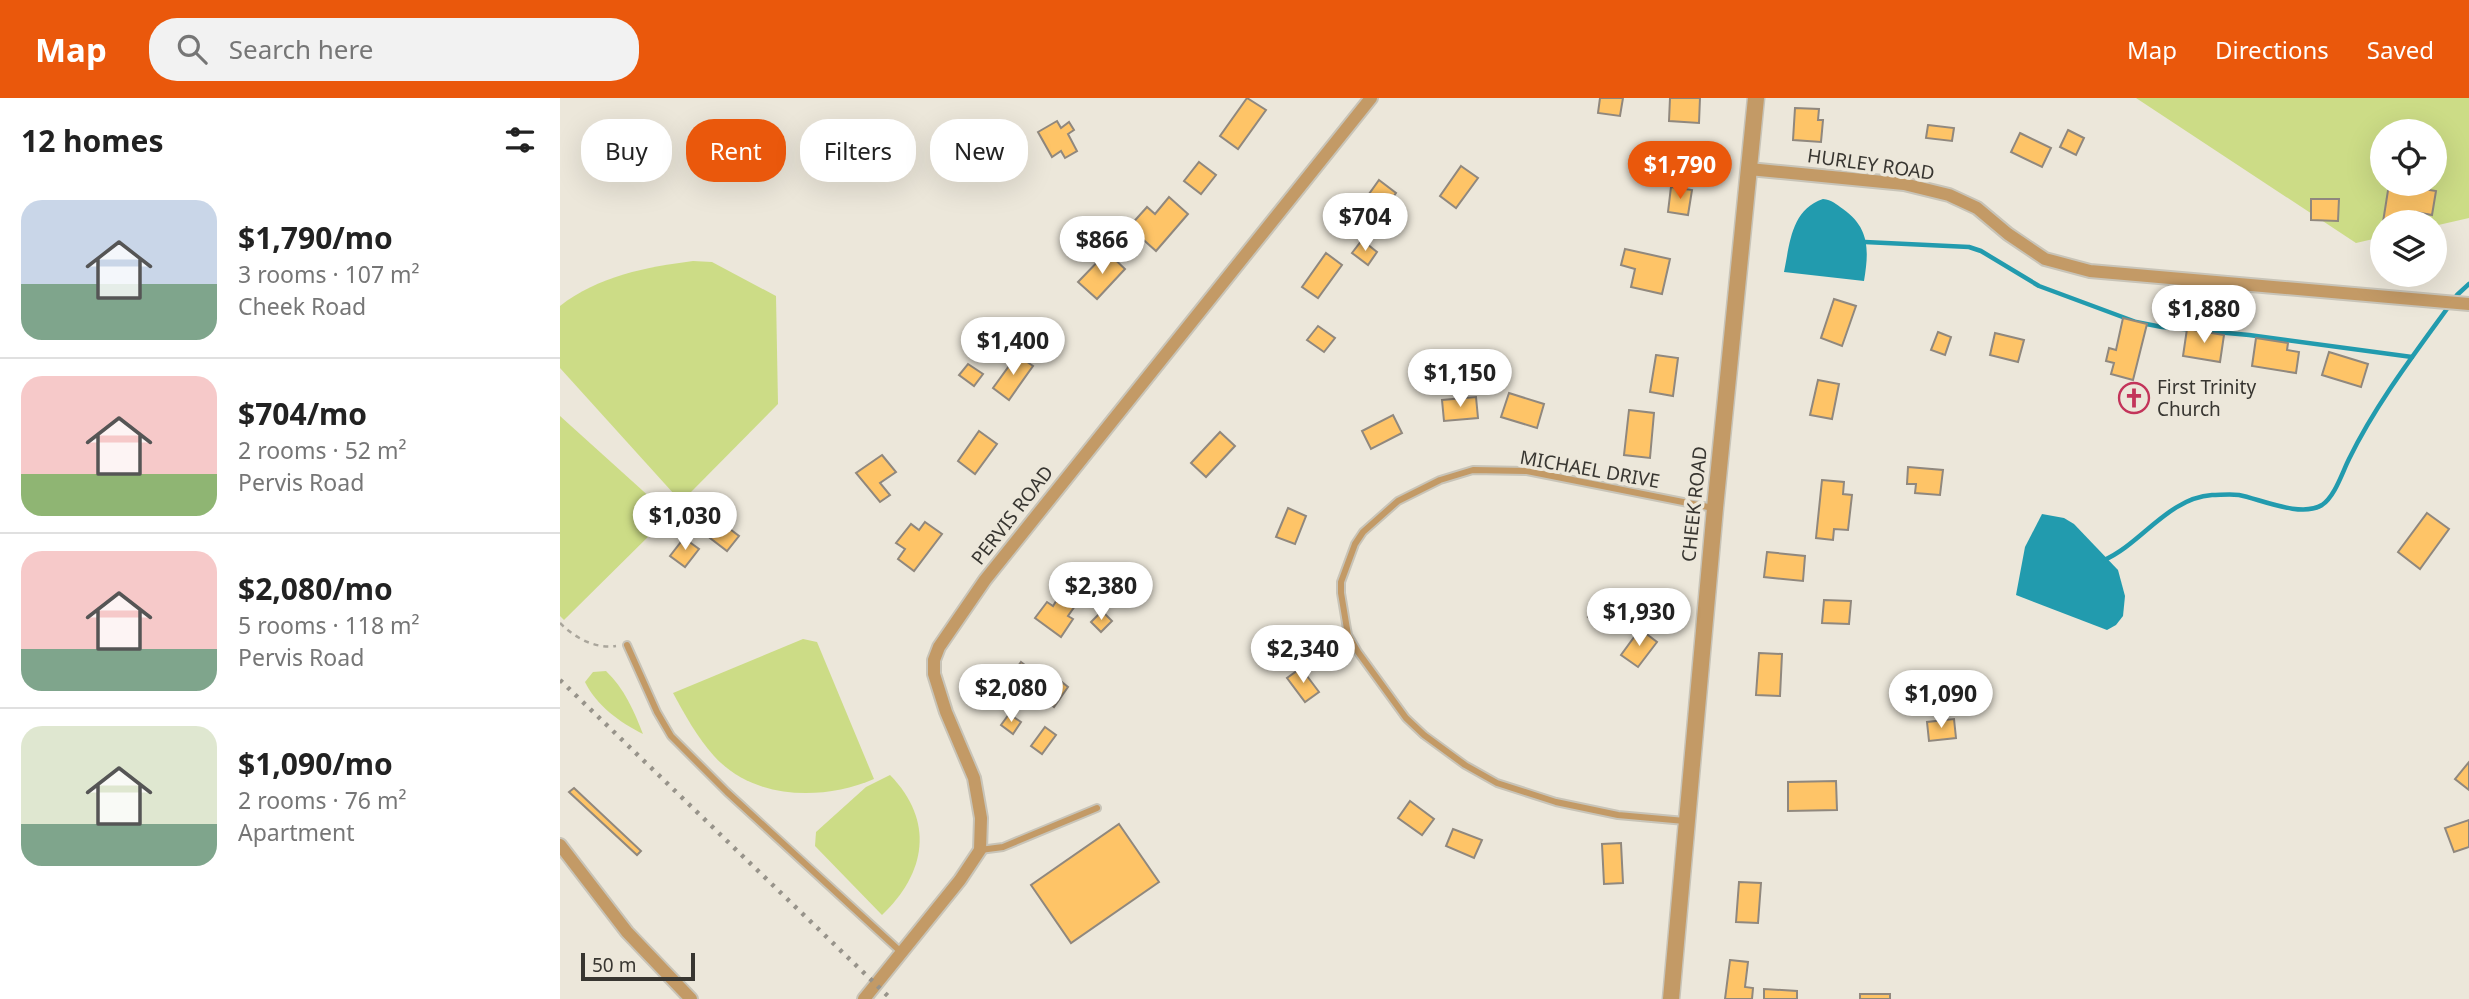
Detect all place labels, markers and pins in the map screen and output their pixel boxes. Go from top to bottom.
pin: $1,790 [1623,141,1737,201]
pin: $704 [1324,194,1406,253]
pin: $866 [1061,216,1143,276]
pin: $1,880 [2147,286,2261,345]
pin: $1,400 [956,317,1070,377]
pin: $1,150 [1403,350,1517,409]
place label: First Trinity Church [2157,374,2256,422]
church icon: First Trinity Church [2117,381,2151,415]
pin: $1,030 [628,492,742,552]
pin: $2,380 [1044,562,1158,622]
pin: $1,930 [1582,588,1696,648]
pin: $2,340 [1246,626,1360,685]
pin: $2,080 [954,664,1068,724]
pin: $1,090 [1884,670,1998,730]

